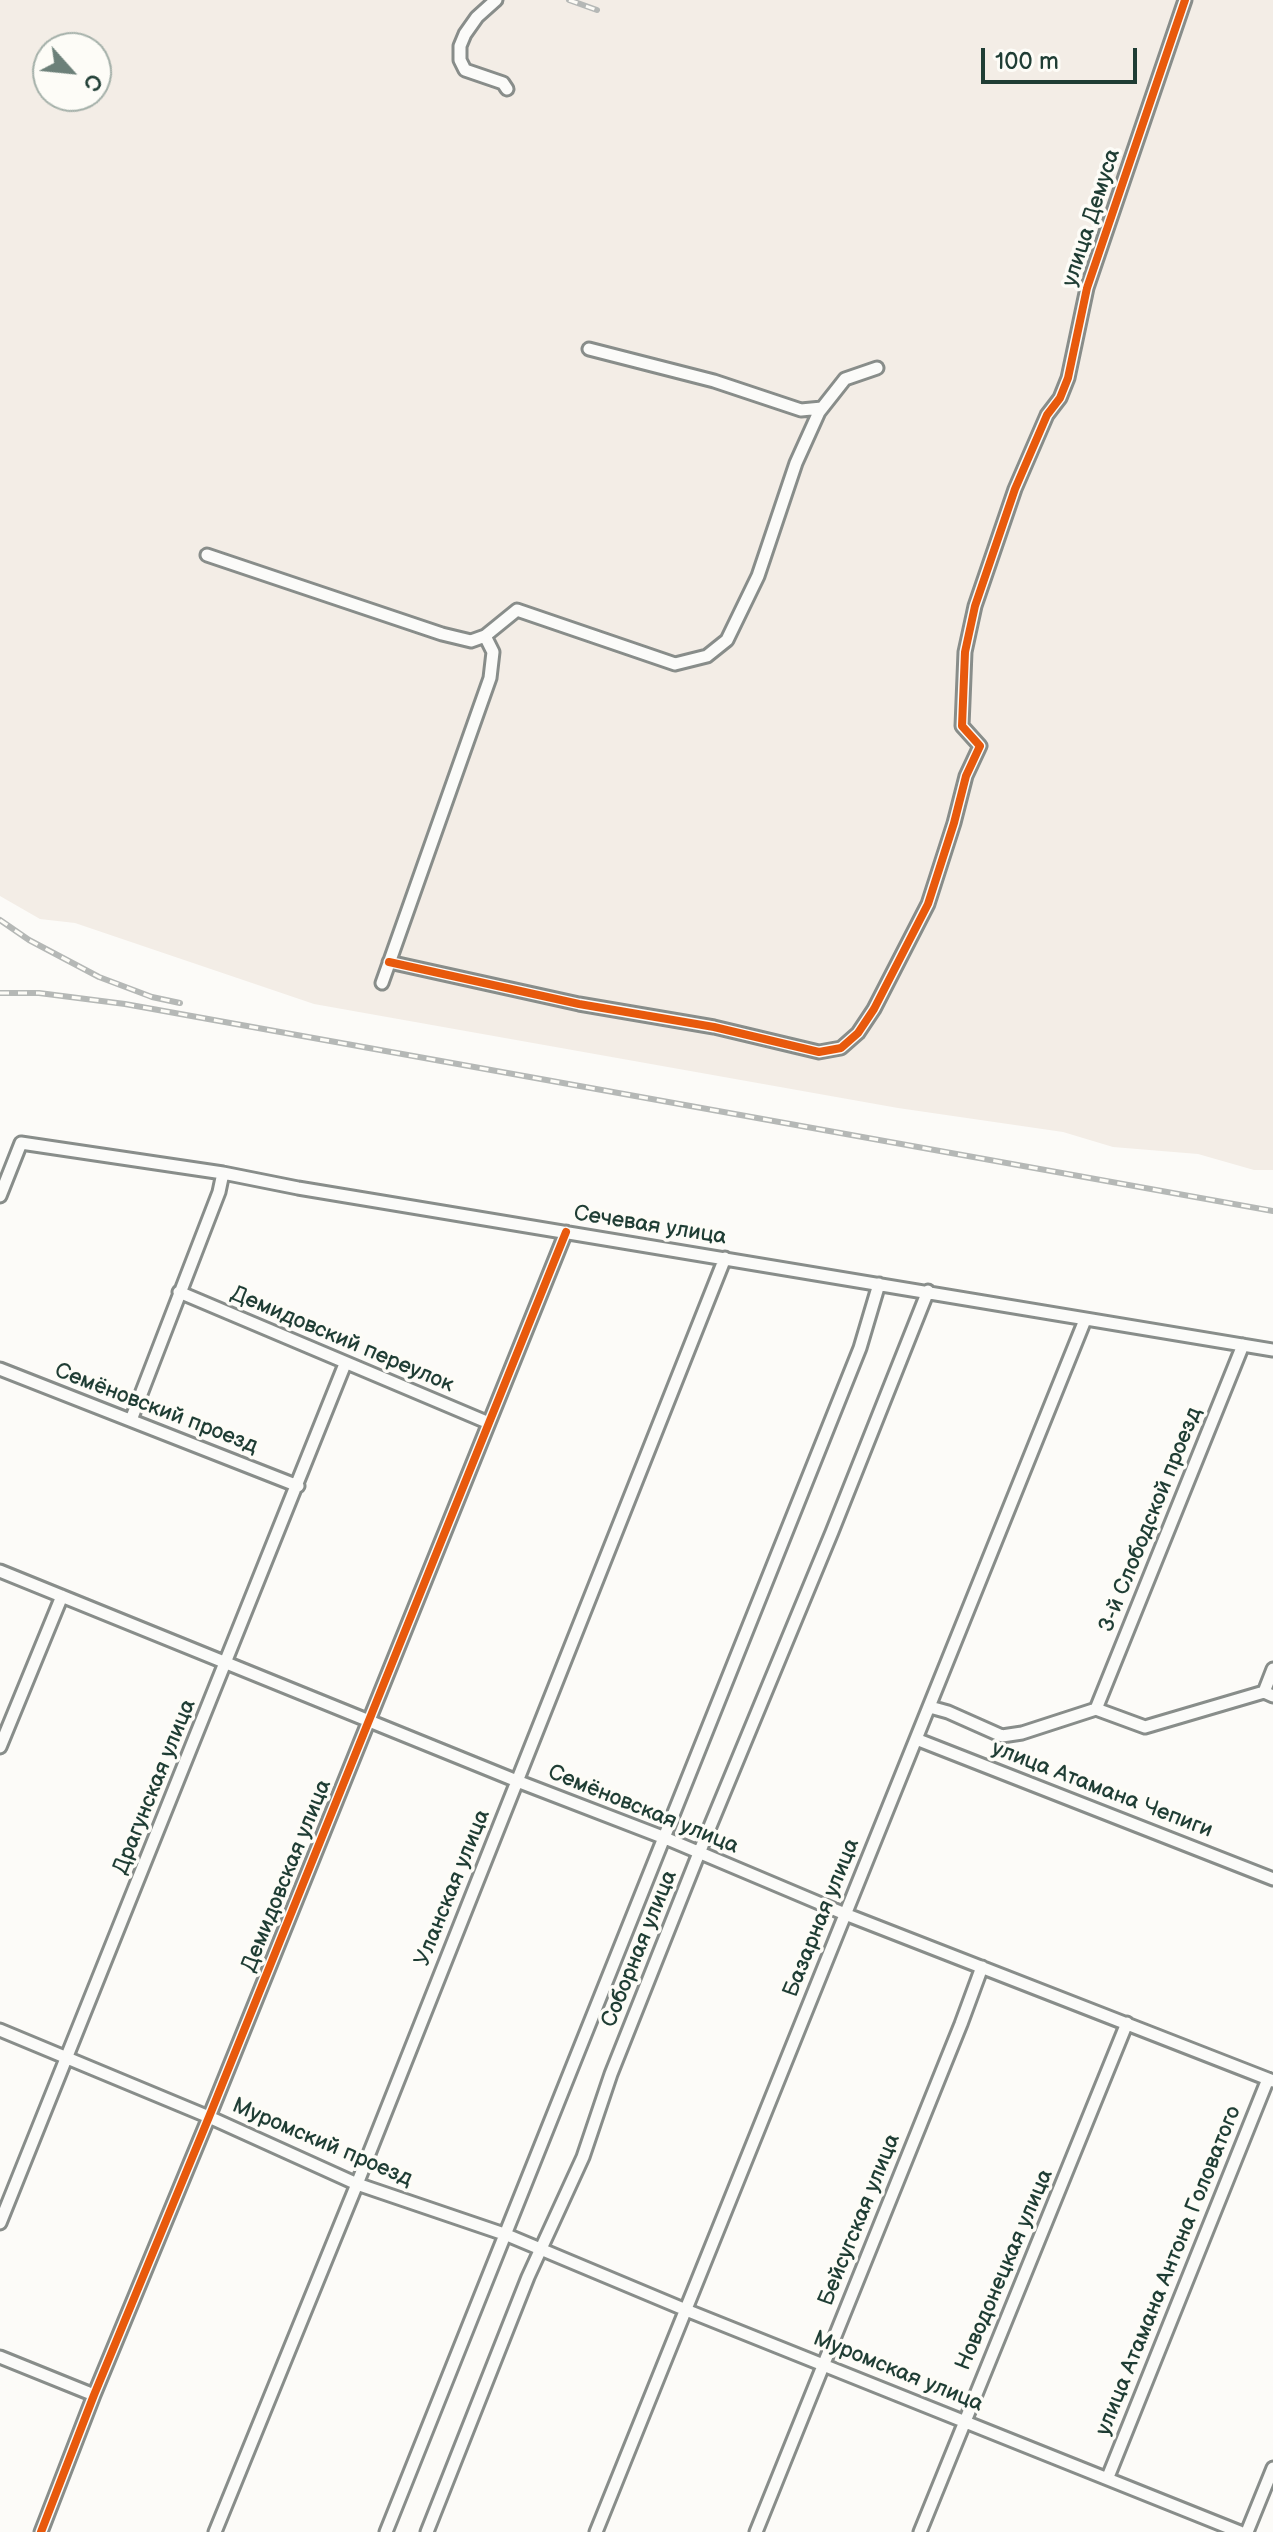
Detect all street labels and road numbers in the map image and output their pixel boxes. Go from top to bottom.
street label: улица Демуса [1057,146,1127,290]
street label: Сечевая улица [572,1201,728,1251]
street label: Демидовский переулок [227,1281,457,1399]
street label: Семёновский проезд [51,1358,261,1460]
street label: 3-й Слободской проезд [1094,1404,1208,1636]
street label: Драгунская улица [108,1696,202,1878]
street label: улица Атамана Чепиги [988,1736,1216,1844]
street label: Семёновская улица [544,1760,742,1860]
street label: Демидовская улица [236,1776,338,1976]
street label: Уланская улица [410,1806,496,1970]
street label: Базарная улица [778,1835,866,2001]
street label: Соборная улица [597,1867,683,2031]
street label: Муромский проезд [228,2093,416,2193]
street label: улица Атамана Антона Головатого [1091,2102,1247,2440]
street label: Бейсугская улица [813,2130,907,2310]
street label: Новодонецкая улица [951,2165,1059,2375]
street label: Муромская улица [809,2326,987,2418]

